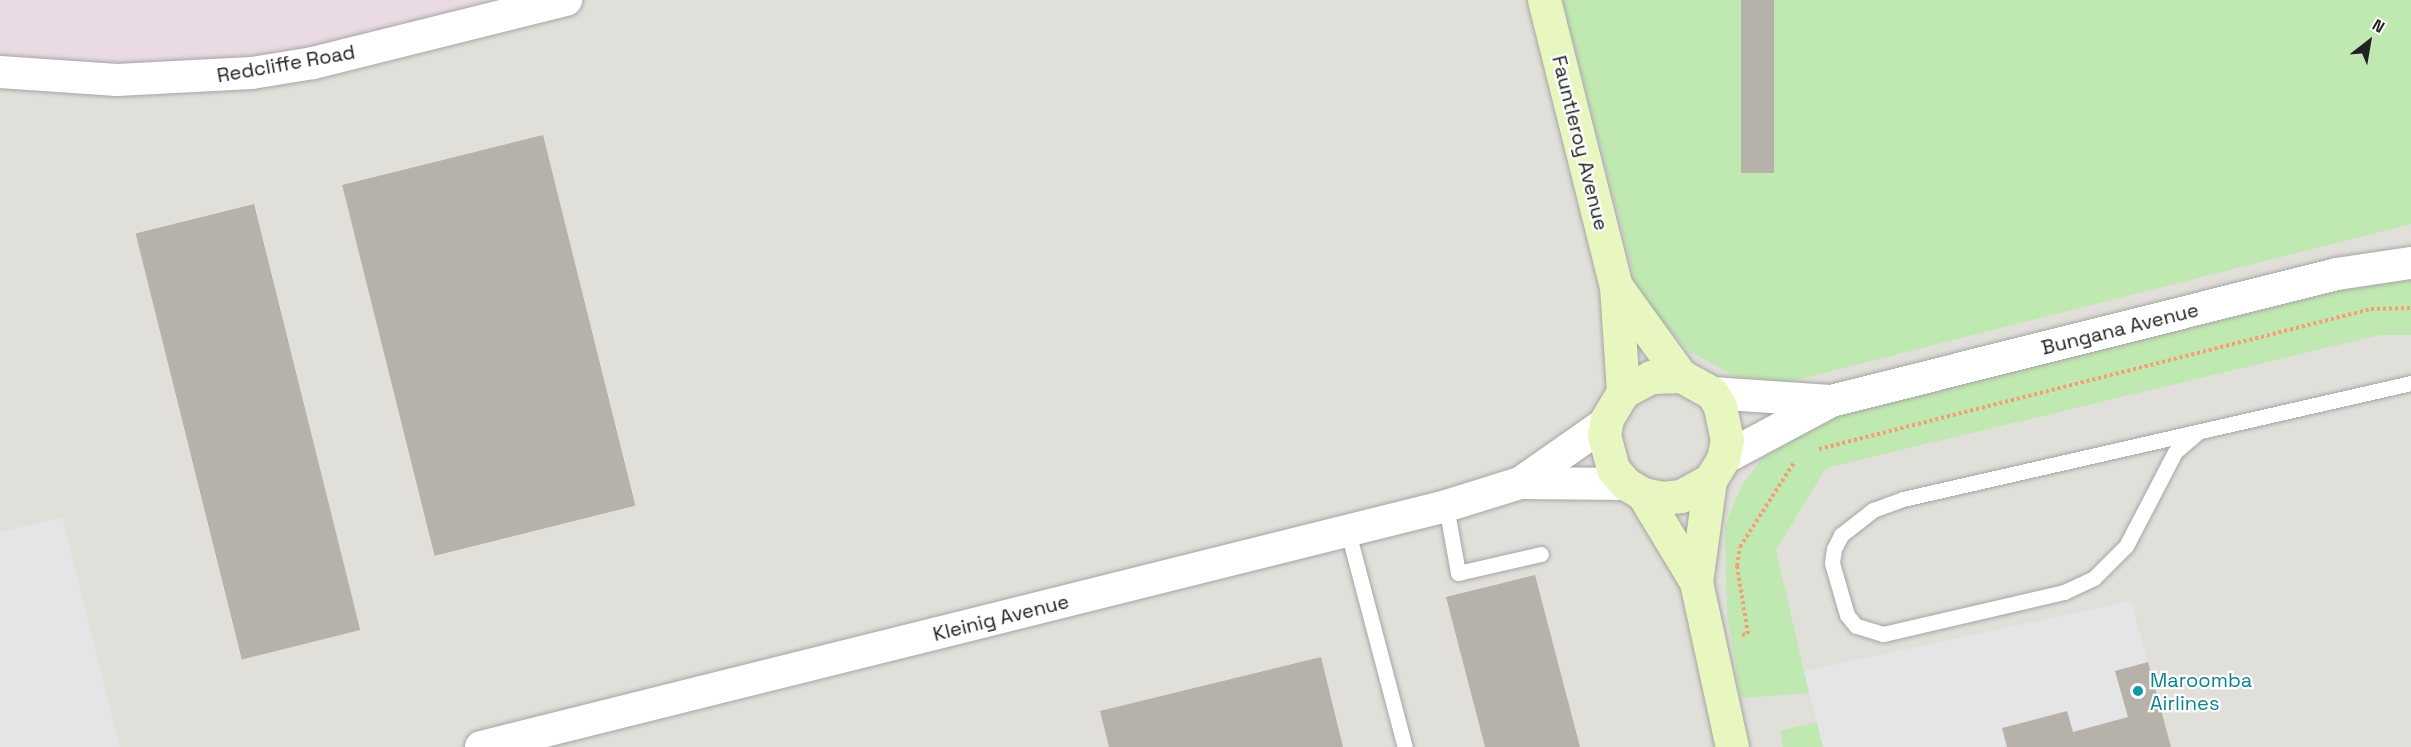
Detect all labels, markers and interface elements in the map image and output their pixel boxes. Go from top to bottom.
north arrow [2339,12,2399,72]
text: N [2369,14,2389,38]
street label: Redcliffe Road [215,40,357,88]
street label: Fauntleroy Avenue [1547,53,1613,233]
street label: Bungana Avenue [2039,298,2201,360]
street label: Kleinig Avenue [930,589,1072,647]
place label: Maroomba Airlines [2150,668,2252,715]
marker: Maroomba Airlines [2131,684,2145,698]

